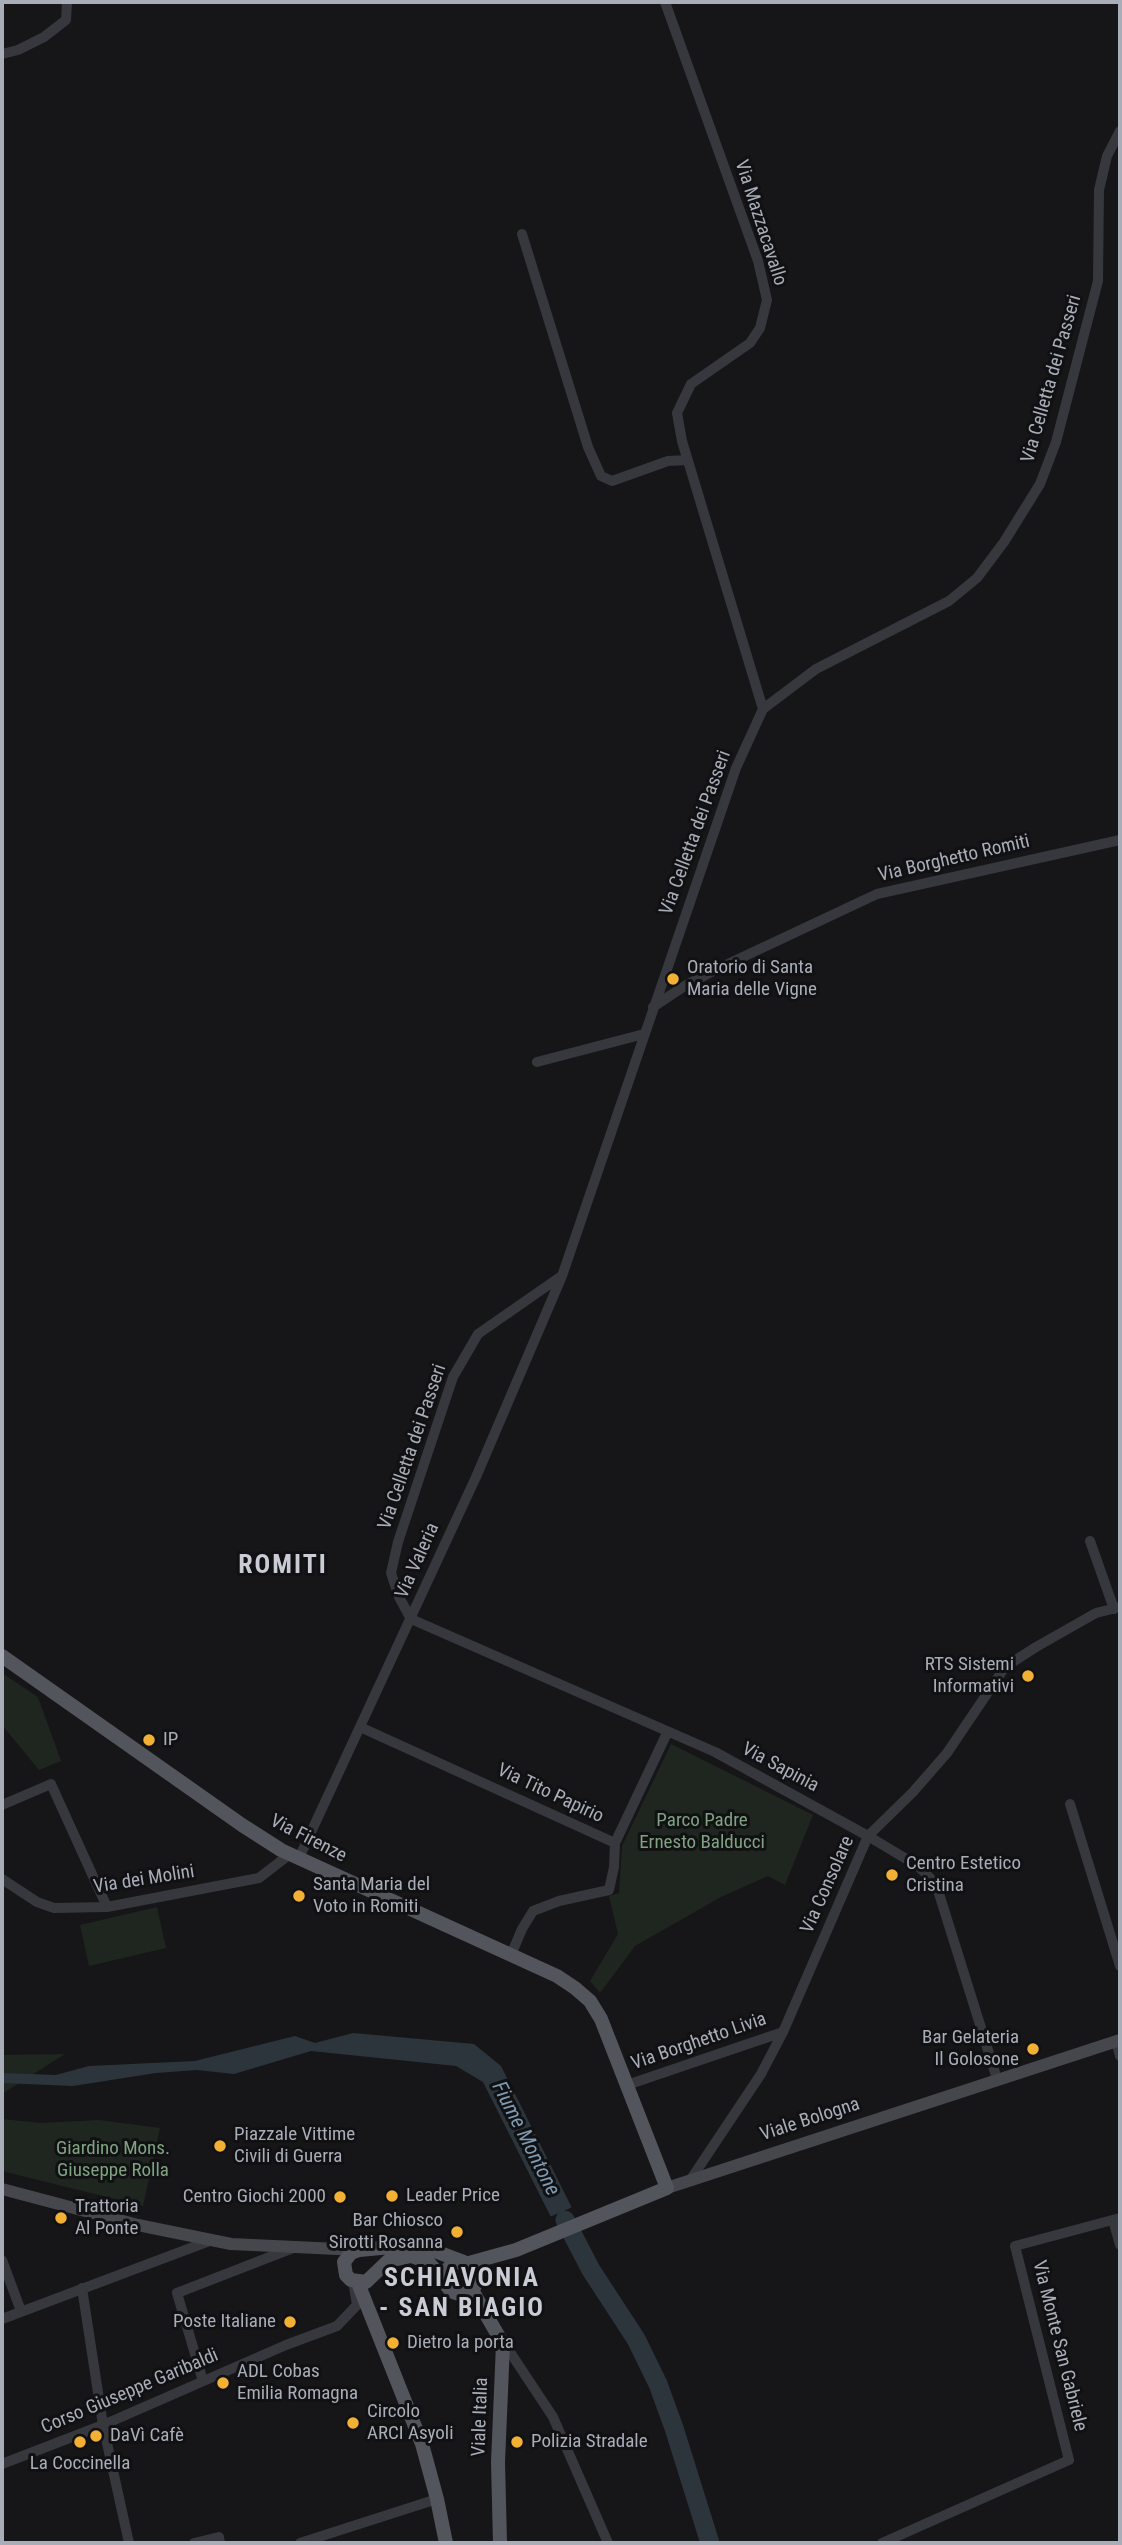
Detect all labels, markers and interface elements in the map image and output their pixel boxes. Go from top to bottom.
street label: Via Mazzacavallo [729,157,791,289]
street label: Via Celletta dei Passeri [1017,292,1087,466]
street label: Via Celletta dei Passeri [656,748,736,918]
street label: Via Borghetto Romiti [876,830,1032,888]
place label: Oratorio di Santa Maria delle Vigne [687,957,817,1001]
marker: Oratorio di Santa Maria delle Vigne [665,971,681,987]
street label: Via Celletta dei Passeri [374,1361,452,1533]
street label: Via Valeria [391,1520,445,1602]
district label: ROMITI [239,1550,327,1582]
place label: RTS Sistemi Informativi [925,1654,1014,1698]
marker: RTS Sistemi Informativi [1020,1668,1036,1684]
place label: IP [163,1729,178,1751]
marker: IP [141,1732,157,1748]
street label: Via Sapinia [738,1738,822,1798]
street label: Via Tito Papirio [493,1759,607,1829]
street label: Via Firenze [266,1810,350,1868]
park label: Parco Padre Ernesto Balducci [639,1810,765,1854]
street label: Via Consolare [796,1833,860,1937]
place label: Centro Estetico Cristina [906,1853,1021,1897]
street label: Via dei Molini [92,1861,196,1899]
marker: Centro Estetico Cristina [884,1867,900,1883]
place label: Santa Maria del Voto in Romiti [313,1874,430,1918]
marker: Santa Maria del Voto in Romiti [291,1888,307,1904]
street label: Via Borghetto Livia [628,2008,770,2076]
place label: Bar Gelateria Il Golosone [922,2027,1019,2071]
marker: Bar Gelateria Il Golosone [1025,2041,1041,2057]
water label: Fiume Montone [485,2078,565,2200]
street label: Viale Bologna [757,2093,863,2147]
place label: Piazzale Vittime Civili di Guerra [234,2124,355,2168]
park label: Giardino Mons. Giuseppe Rolla [56,2138,170,2182]
marker: Piazzale Vittime Civili di Guerra [212,2138,228,2154]
place label: Leader Price [406,2185,500,2207]
place label: Centro Giochi 2000 [183,2186,326,2208]
marker: Leader Price [384,2188,400,2204]
marker: Centro Giochi 2000 [332,2189,348,2205]
place label: Trattoria Al Ponte [75,2196,139,2240]
marker: Trattoria Al Ponte [53,2210,69,2226]
place label: Bar Chiosco Sirotti Rosanna [329,2210,443,2254]
marker: Bar Chiosco Sirotti Rosanna [449,2224,465,2240]
street label: Via Monte San Gabriele [1027,2258,1091,2434]
district label: SCHIAVONIA - SAN BIAGIO [381,2263,543,2324]
place label: Poste Italiane [173,2311,276,2333]
marker: Poste Italiane [282,2314,298,2330]
place label: Dietro la porta [407,2332,514,2354]
marker: Dietro la porta [385,2335,401,2351]
street label: Corso Giuseppe Garibaldi [38,2344,222,2440]
place label: ADL Cobas Emilia Romagna [237,2361,358,2405]
marker: ADL Cobas Emilia Romagna [215,2375,231,2391]
street label: Viale Italia [468,2377,494,2457]
place label: Circolo ARCI Asyoli [367,2401,454,2445]
marker: Circolo ARCI Asyoli [345,2415,361,2431]
place label: DaVì Cafè [110,2425,184,2447]
marker: DaVì Cafè [88,2428,104,2444]
place label: Polizia Stradale [531,2431,648,2453]
marker: La Coccinella [72,2434,88,2450]
marker: Polizia Stradale [509,2434,525,2450]
place label: La Coccinella [30,2453,130,2475]

